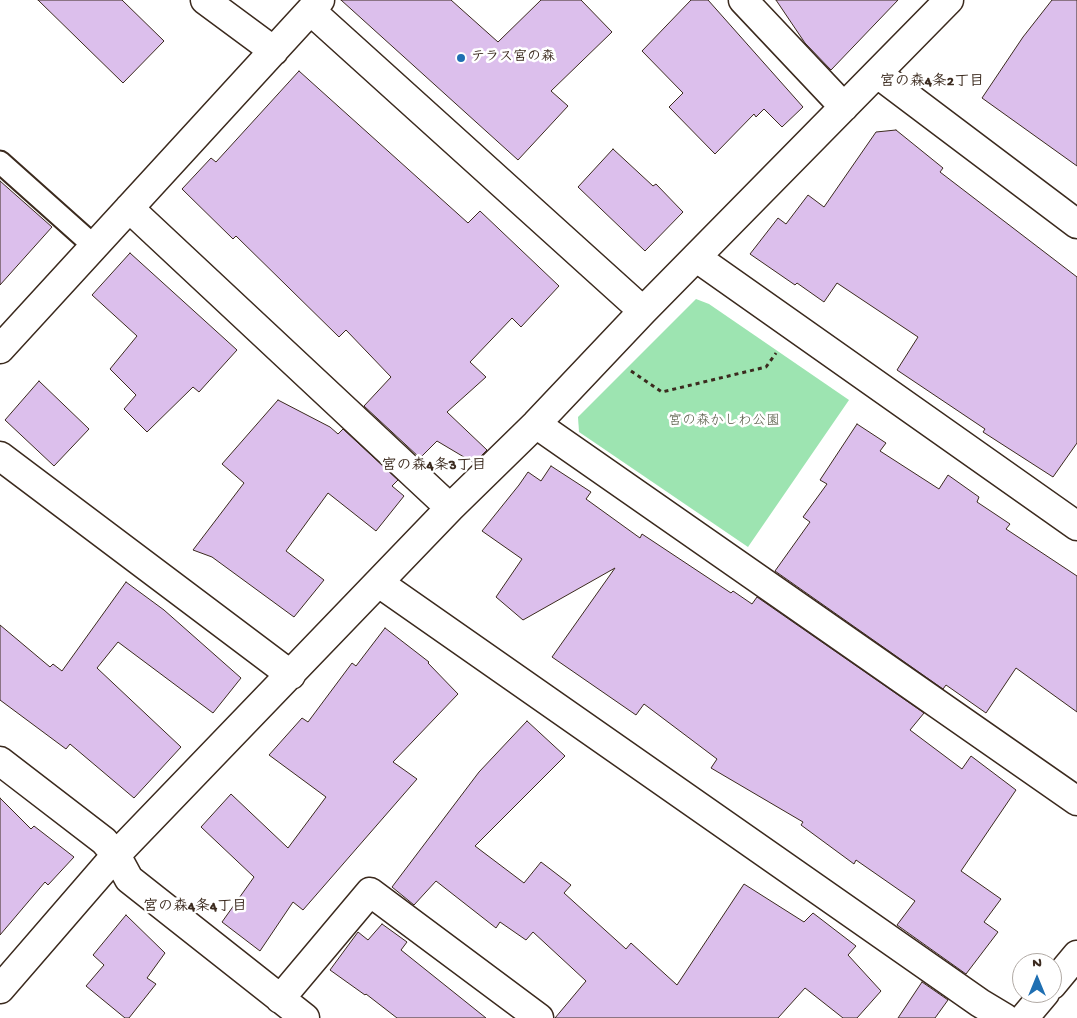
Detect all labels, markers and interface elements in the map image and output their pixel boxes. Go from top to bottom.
place label: テラス宮の森 [471,50,555,66]
marker: テラス宮の森 [455,52,467,64]
district label: 宮の森4条2丁目 [880,74,984,92]
park label: 宮の森かしわ公園 [668,414,780,430]
district label: 宮の森4条3丁目 [382,458,486,476]
district label: 宮の森4条4丁目 [143,899,247,917]
north arrow [1012,953,1062,1003]
text: N [1032,955,1042,972]

